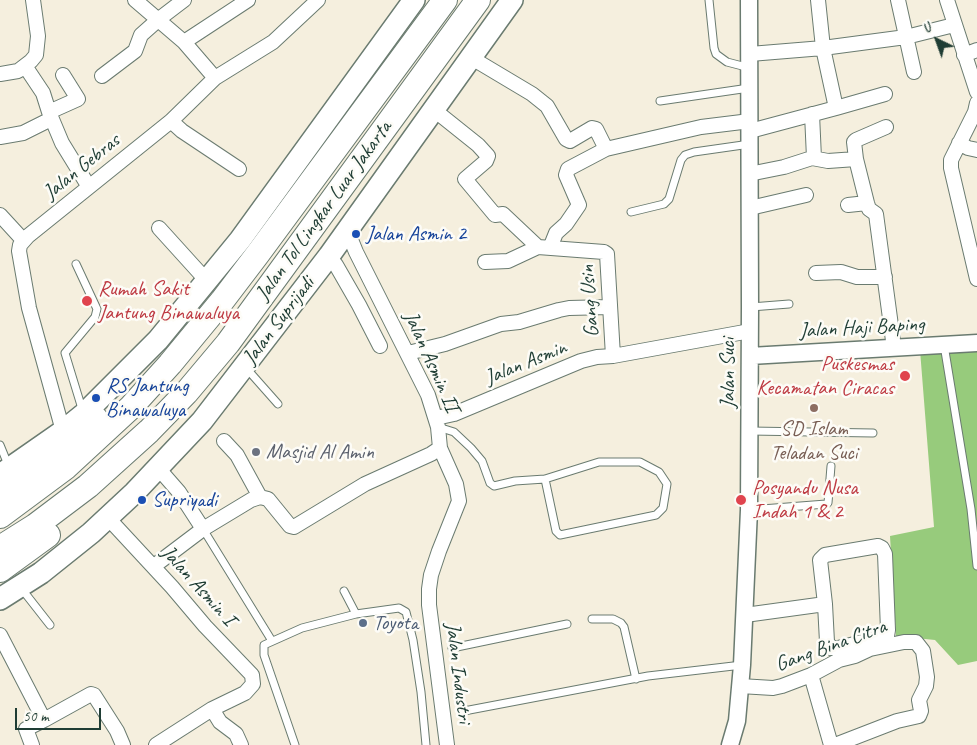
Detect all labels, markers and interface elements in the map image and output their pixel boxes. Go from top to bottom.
north arrow [912,15,962,65]
text: U [918,20,935,37]
street label: Jalan Tol Lingkar Luar Jakarta [250,116,398,306]
street label: Jalan Gebras [39,129,125,205]
place label: Jalan Asmin 2 [366,221,466,247]
marker: Jalan Asmin 2 [350,228,362,240]
street label: Gang Usin [575,264,605,338]
street label: Jalan Suprijadi [238,272,320,370]
place label: Rumah Sakit Jantung Binawaluya [98,276,239,326]
marker: Rumah Sakit Jantung Binawaluya [80,294,94,308]
street label: Jalan Asmin II [398,308,464,416]
street label: Jalan Haji Baping [799,312,925,344]
street label: Jalan Asmin [482,335,570,391]
street label: Jalan Suci [715,338,741,408]
place label: Puskesmas Kecamatan Ciracas [757,351,894,401]
marker: Puskesmas Kecamatan Ciracas [898,369,912,383]
place label: RS Jantung Binawaluya [106,373,189,423]
marker: RS Jantung Binawaluya [90,392,102,404]
marker: SD Islam Teladan Suci [808,402,820,414]
place label: SD Islam Teladan Suci [770,416,858,466]
place label: Masjid Al Amin [266,439,374,465]
marker: Masjid Al Amin [250,446,262,458]
place label: Posyandu Nusa Indah 1 & 2 [752,475,858,525]
place label: Supriyadi [152,487,217,513]
marker: Posyandu Nusa Indah 1 & 2 [734,493,748,507]
marker: Supriyadi [136,494,148,506]
street label: Jalan Asmin I [155,541,241,631]
place label: Toyota [373,610,418,636]
street label: Gang Bina Citra [772,614,890,678]
marker: Toyota [357,617,369,629]
street label: Jalan Industri [439,621,477,725]
scale bar [18,698,104,730]
text: 50 m [23,707,49,726]

